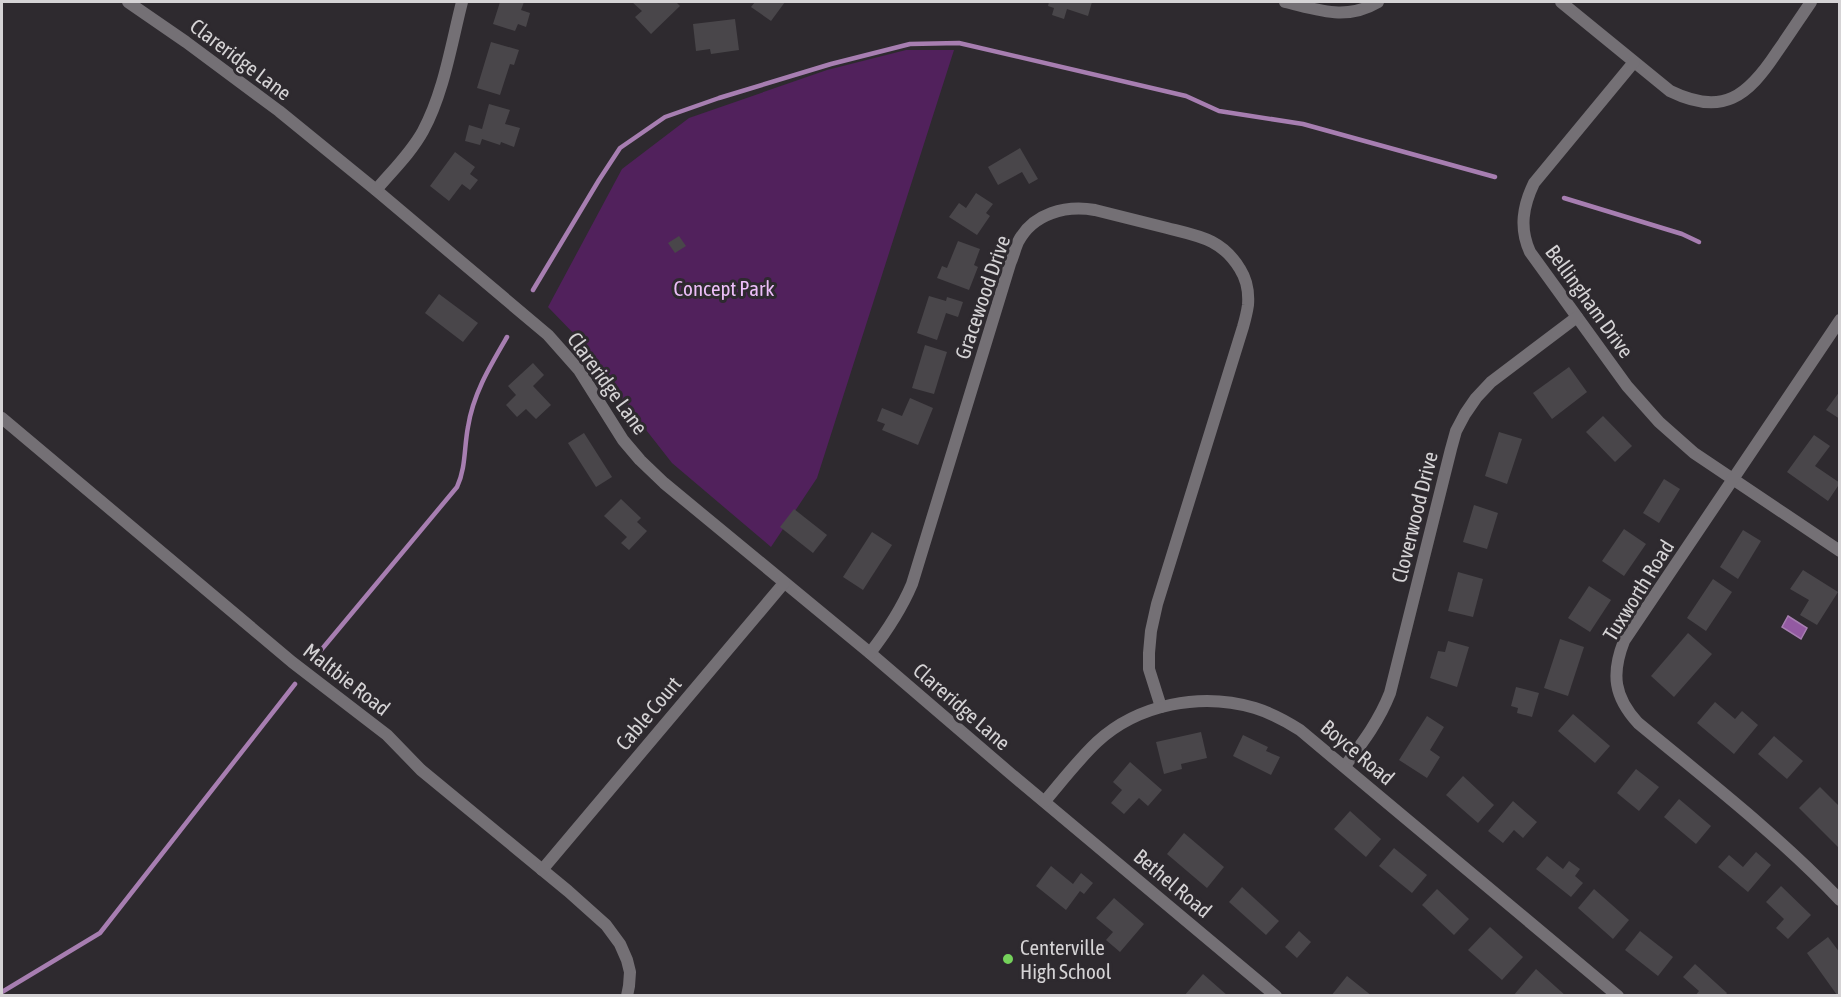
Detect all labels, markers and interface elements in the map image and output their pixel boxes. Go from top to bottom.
street label: Clareridge Lane [186,13,296,105]
street label: Gracewood Drive [950,232,1014,362]
street label: Bellingham Drive [1541,240,1639,362]
park label: Concept Park [674,276,774,300]
street label: Clareridge Lane [563,327,653,439]
street label: Cloverwood Drive [1386,449,1442,585]
street label: Tuxworth Road [1598,535,1678,645]
street label: Maltbie Road [299,638,395,720]
street label: Clareridge Lane [909,658,1015,754]
street label: Cable Court [610,671,686,755]
street label: Boyce Road [1316,714,1400,790]
street label: Bethel Road [1129,844,1217,922]
place label: Centerville High School [1020,935,1112,983]
marker: Centerville High School [1001,952,1015,966]

